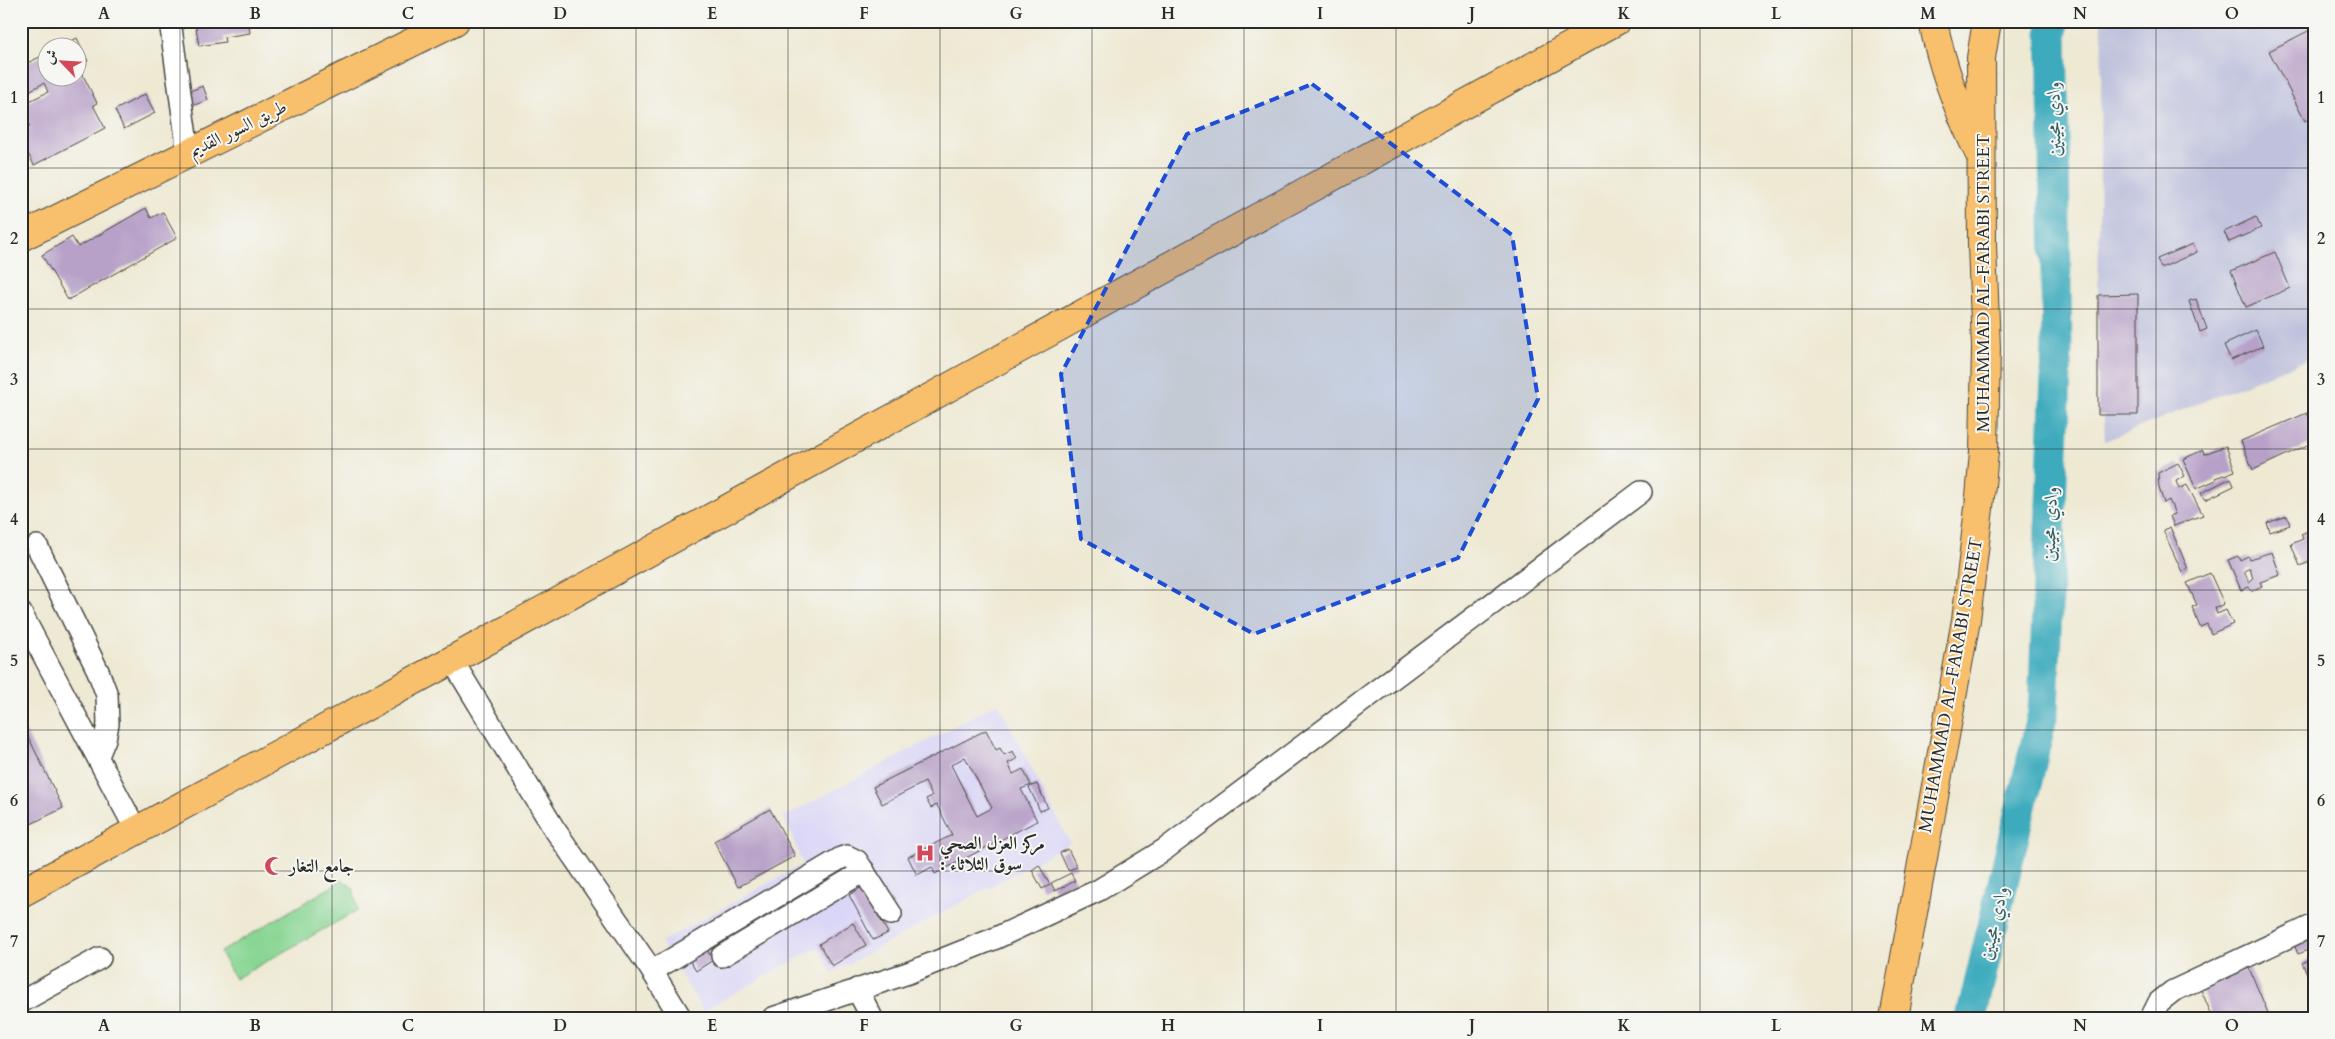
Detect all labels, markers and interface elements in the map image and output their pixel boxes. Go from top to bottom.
text: A [98,3,110,25]
text: B [249,3,261,25]
text: C [402,3,414,25]
text: D [553,3,567,25]
text: E [707,3,717,25]
text: F [859,3,869,25]
text: G [1009,3,1023,25]
text: H [1161,3,1175,25]
text: I [1317,3,1323,25]
text: J [1467,3,1475,25]
text: K [1618,3,1631,25]
text: L [1771,3,1782,25]
text: M [1920,3,1936,25]
text: N [2073,3,2087,25]
text: O [2225,3,2239,25]
north arrow [38,38,88,88]
text: ش [39,46,62,67]
water label: وادي مجينين [2040,81,2070,157]
text: 1 [10,87,18,109]
text: 1 [2317,87,2325,109]
street label: طريق السور القديم [185,94,293,166]
street label: MUHAMMAD AL-FARABI STREET [1971,133,1996,433]
text: 2 [10,228,18,250]
text: 2 [2317,228,2325,250]
text: 3 [10,369,18,391]
text: 3 [2317,369,2325,391]
water label: وادي مجينين [2036,486,2066,562]
text: 4 [10,509,18,531]
text: 4 [2317,509,2325,531]
street label: MUHAMMAD AL-FARABI STREET [1913,536,1989,834]
text: 5 [10,650,18,672]
text: 5 [2317,650,2325,672]
text: 6 [10,790,18,812]
text: 6 [2317,790,2325,812]
place label: مركز العزل الصحي : سوق الثلاثاء [940,831,1045,877]
hospital icon: مركز العزل الصحي : سوق الثلاثاء [914,842,936,864]
place label: جامع التغار [287,854,354,883]
mosque icon: جامع التغار [263,855,285,877]
water label: وادي مجينين [1973,883,2017,963]
text: 7 [10,931,18,953]
text: 7 [2317,931,2325,953]
text: A [98,1015,110,1037]
text: B [249,1015,261,1037]
text: C [402,1015,414,1037]
text: D [553,1015,567,1037]
text: E [707,1015,717,1037]
text: F [859,1015,869,1037]
text: G [1009,1015,1023,1037]
text: H [1161,1015,1175,1037]
text: I [1317,1015,1323,1037]
text: J [1467,1015,1475,1037]
text: K [1618,1015,1631,1037]
text: L [1771,1015,1782,1037]
text: M [1920,1015,1936,1037]
text: N [2073,1015,2087,1037]
text: O [2225,1015,2239,1037]

